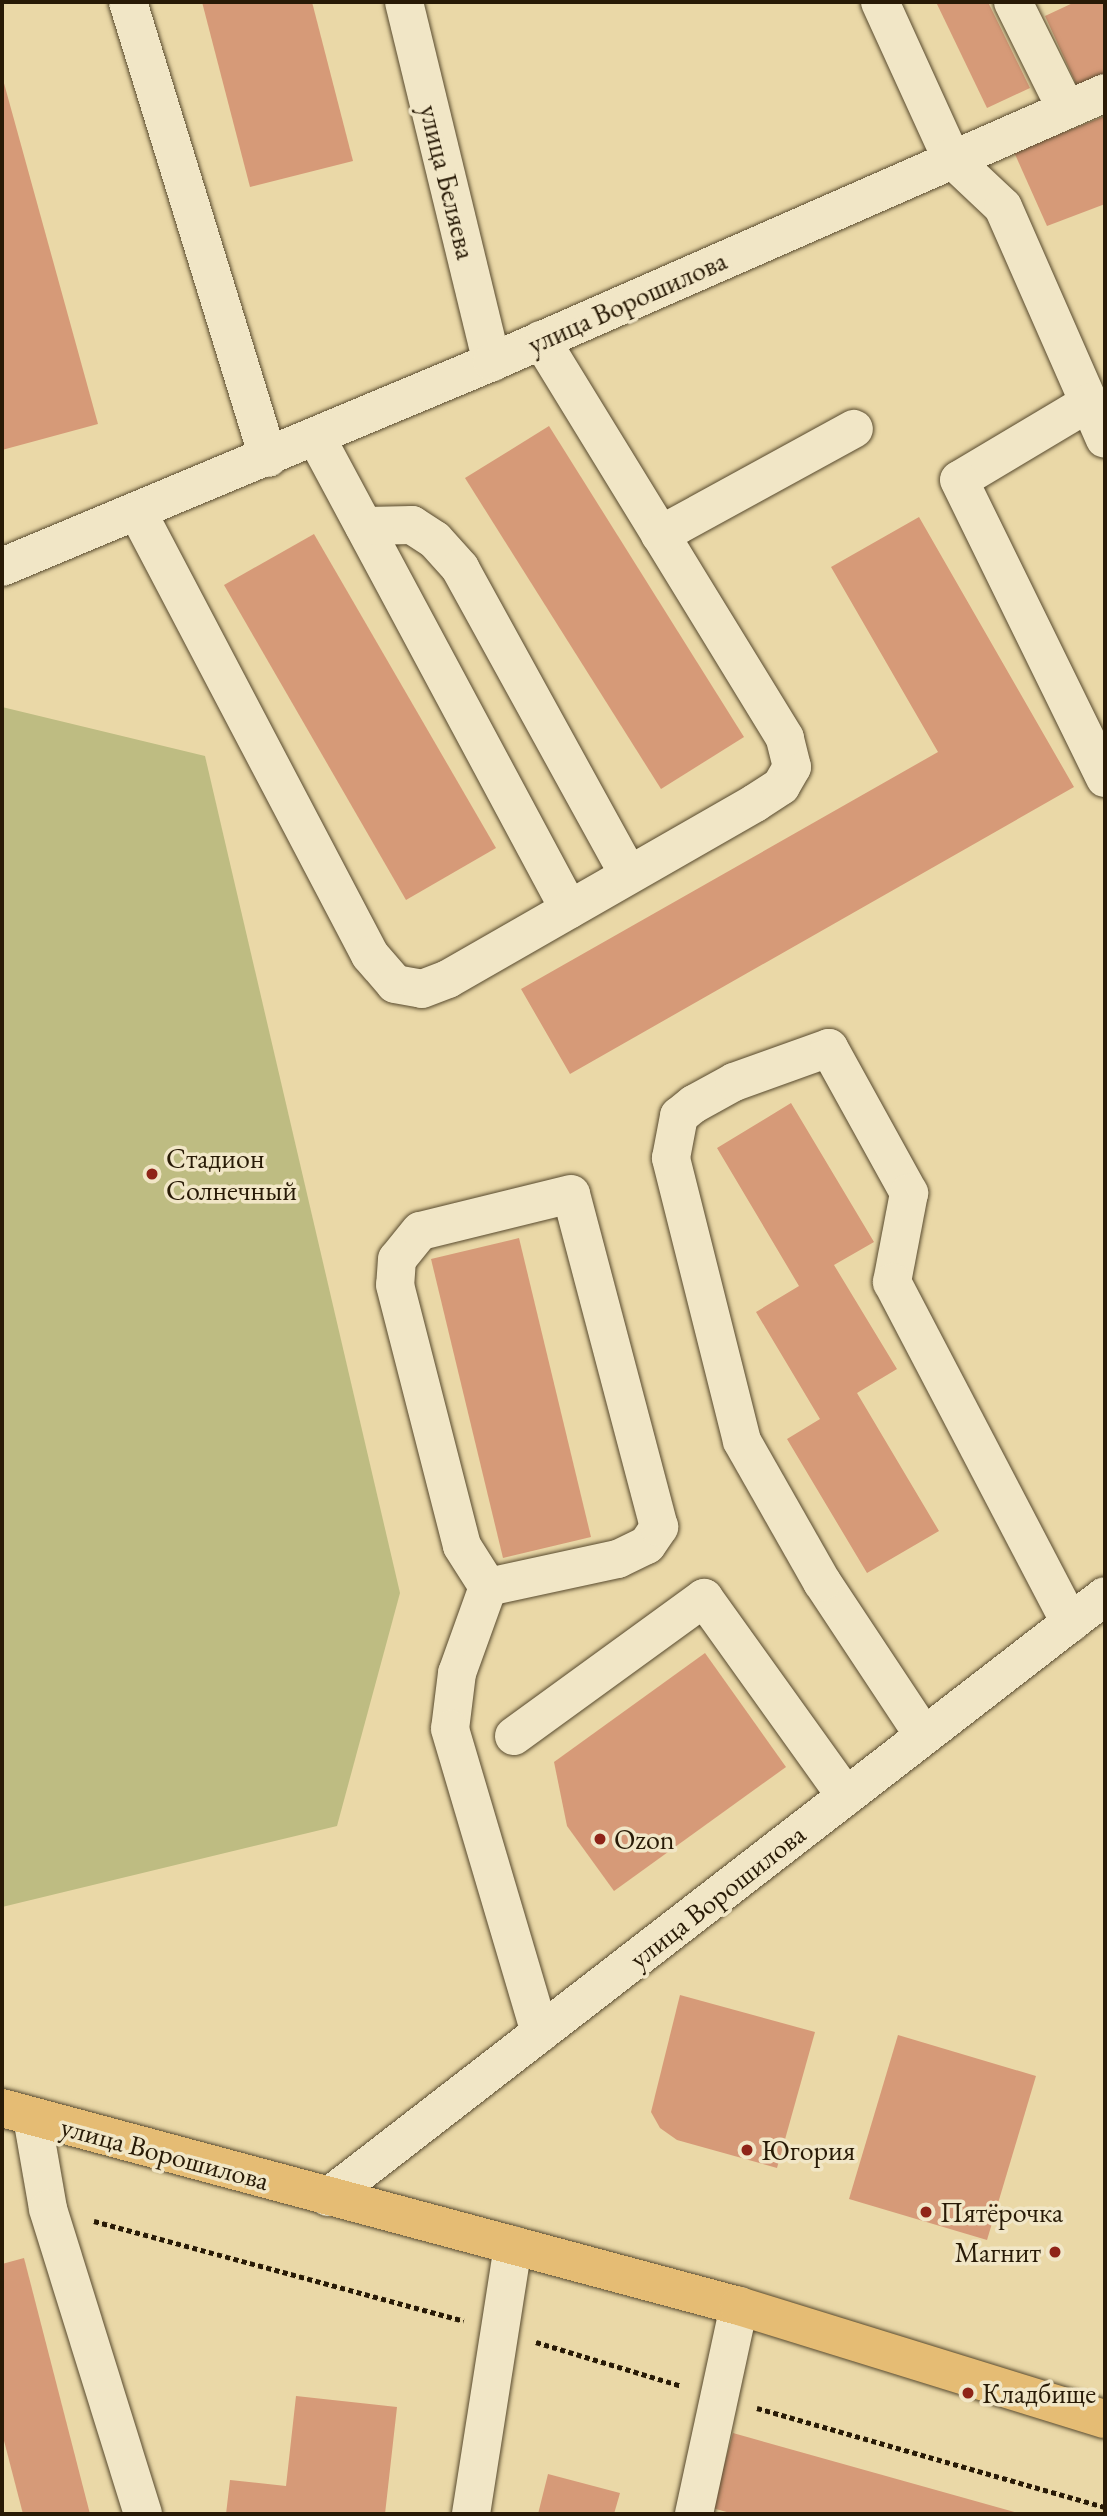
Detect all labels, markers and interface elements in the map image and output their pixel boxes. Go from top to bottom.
street label: улица Беляева [413,101,483,263]
street label: улица Ворошилова [522,243,732,361]
place label: Стадион Солнечный [166,1141,297,1207]
marker: Стадион Солнечный [144,1166,160,1182]
street label: улица Ворошилова [622,1817,812,1975]
place label: Ozon [614,1822,675,1856]
marker: Ozon [592,1831,608,1847]
street label: улица Ворошилова [57,2109,273,2197]
place label: Югория [761,2133,855,2167]
marker: Югория [739,2142,755,2158]
place label: Пятёрочка [940,2195,1063,2229]
marker: Пятёрочка [918,2204,934,2220]
place label: Магнит [954,2235,1041,2269]
marker: Магнит [1047,2244,1063,2260]
place label: Кладбище [982,2376,1096,2410]
marker: Кладбище [960,2385,976,2401]

